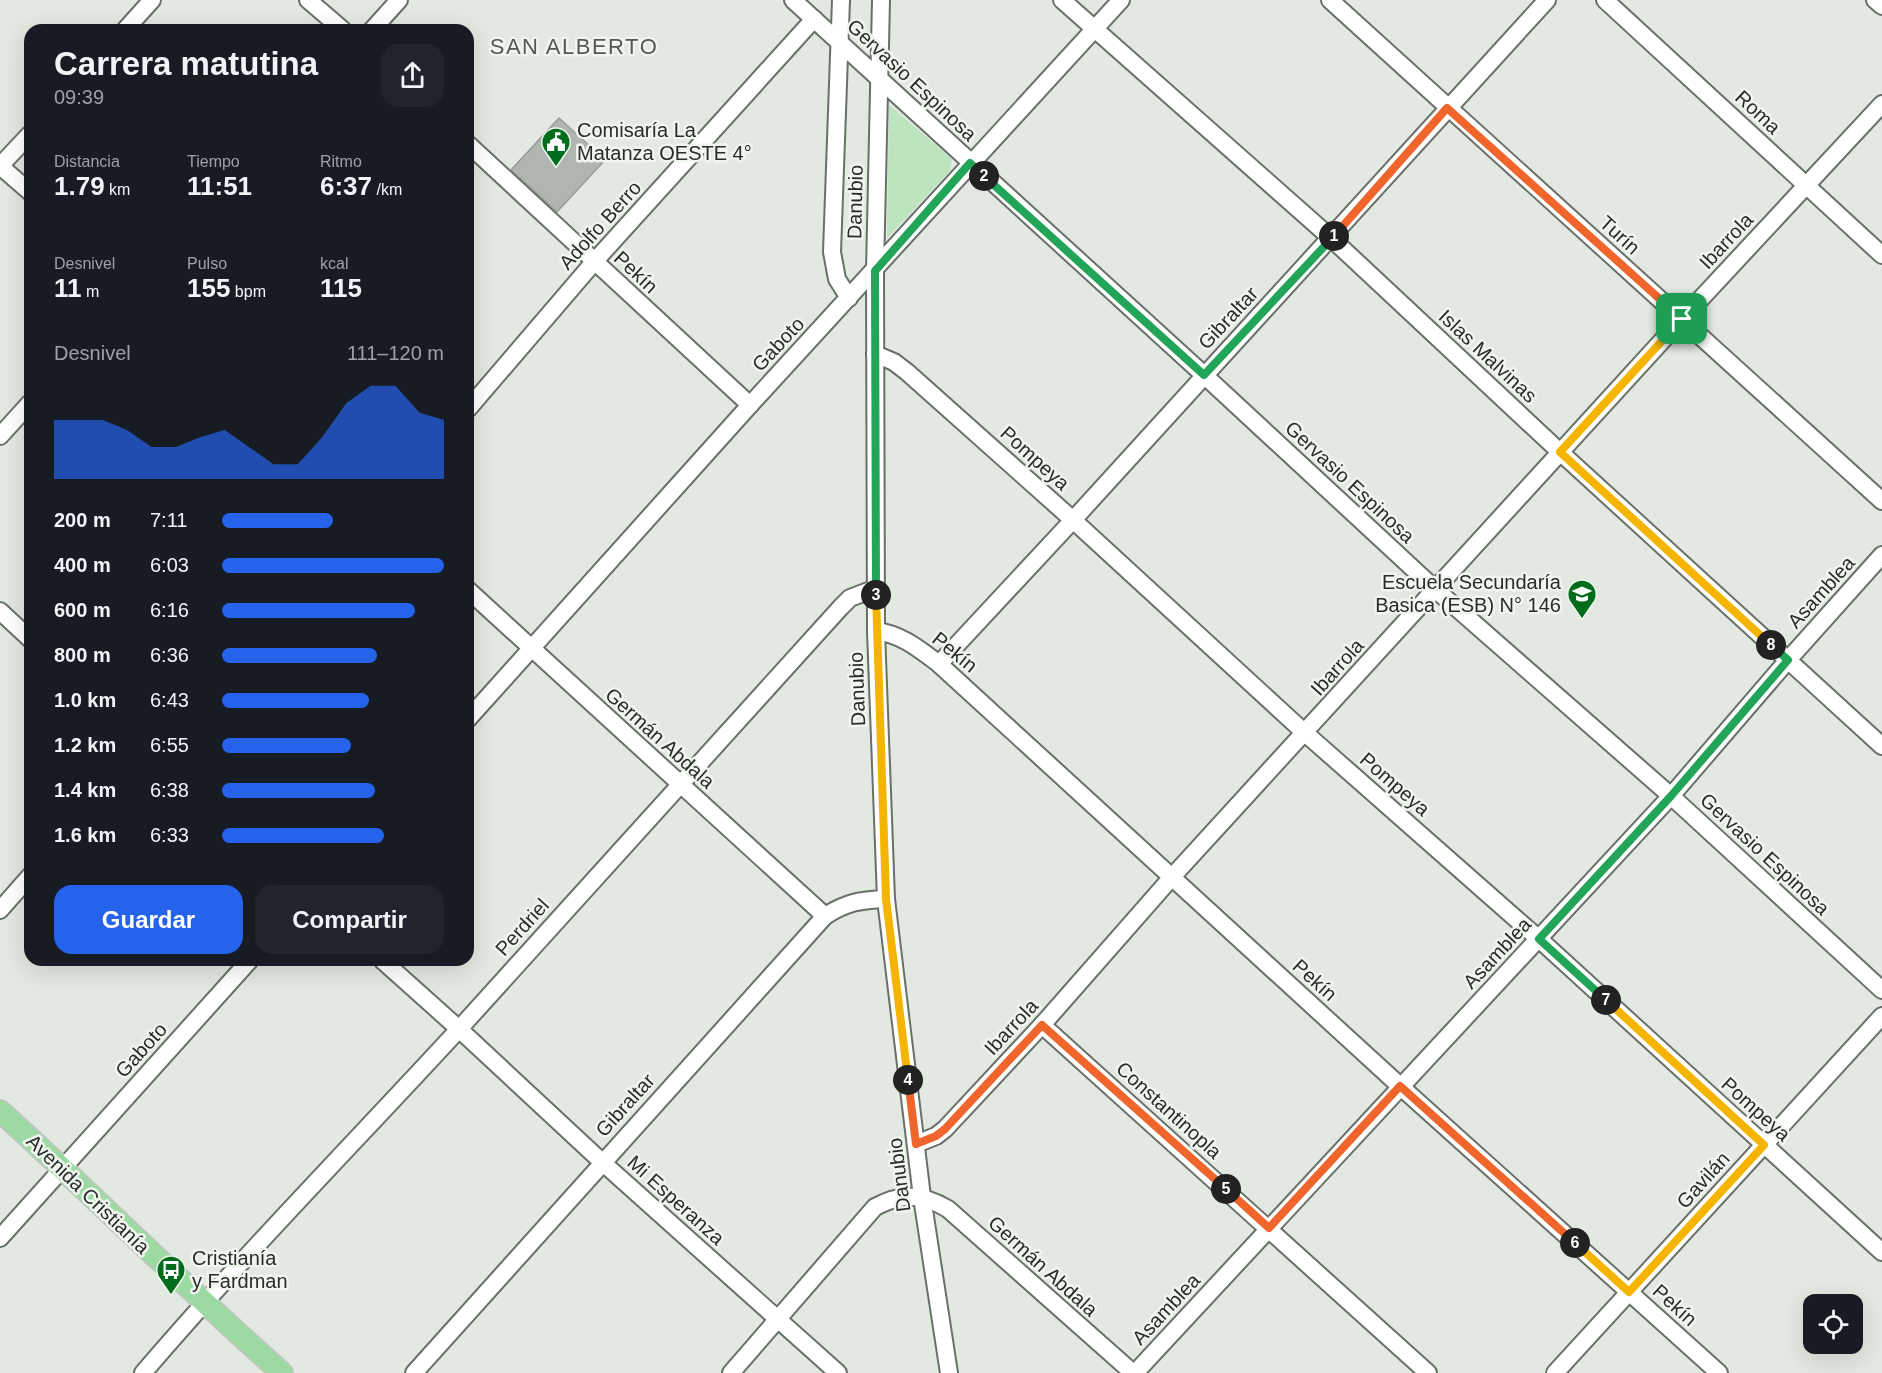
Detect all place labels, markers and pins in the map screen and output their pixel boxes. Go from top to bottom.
place label: Comisaría La Matanza OESTE 4° [577,119,752,164]
public building icon: Comisaría La Matanza OESTE 4° [540,126,572,168]
pin: 2 [969,161,999,191]
pin: 1 [1319,221,1349,251]
pin [1656,293,1707,344]
place label: Escuela Secundaría Basica (ESB) N° 146 [1375,571,1562,616]
school or university icon: Escuela Secundaría Basica (ESB) N° 146 [1566,578,1598,620]
pin: 3 [861,580,891,610]
pin: 8 [1756,630,1786,660]
pin: 7 [1591,985,1621,1015]
pin: 4 [893,1065,923,1095]
pin: 5 [1211,1174,1241,1204]
pin: 6 [1560,1228,1590,1258]
place label: Cristianía y Fardman [192,1247,288,1292]
bus stop icon: Cristianía y Fardman [155,1254,187,1296]

